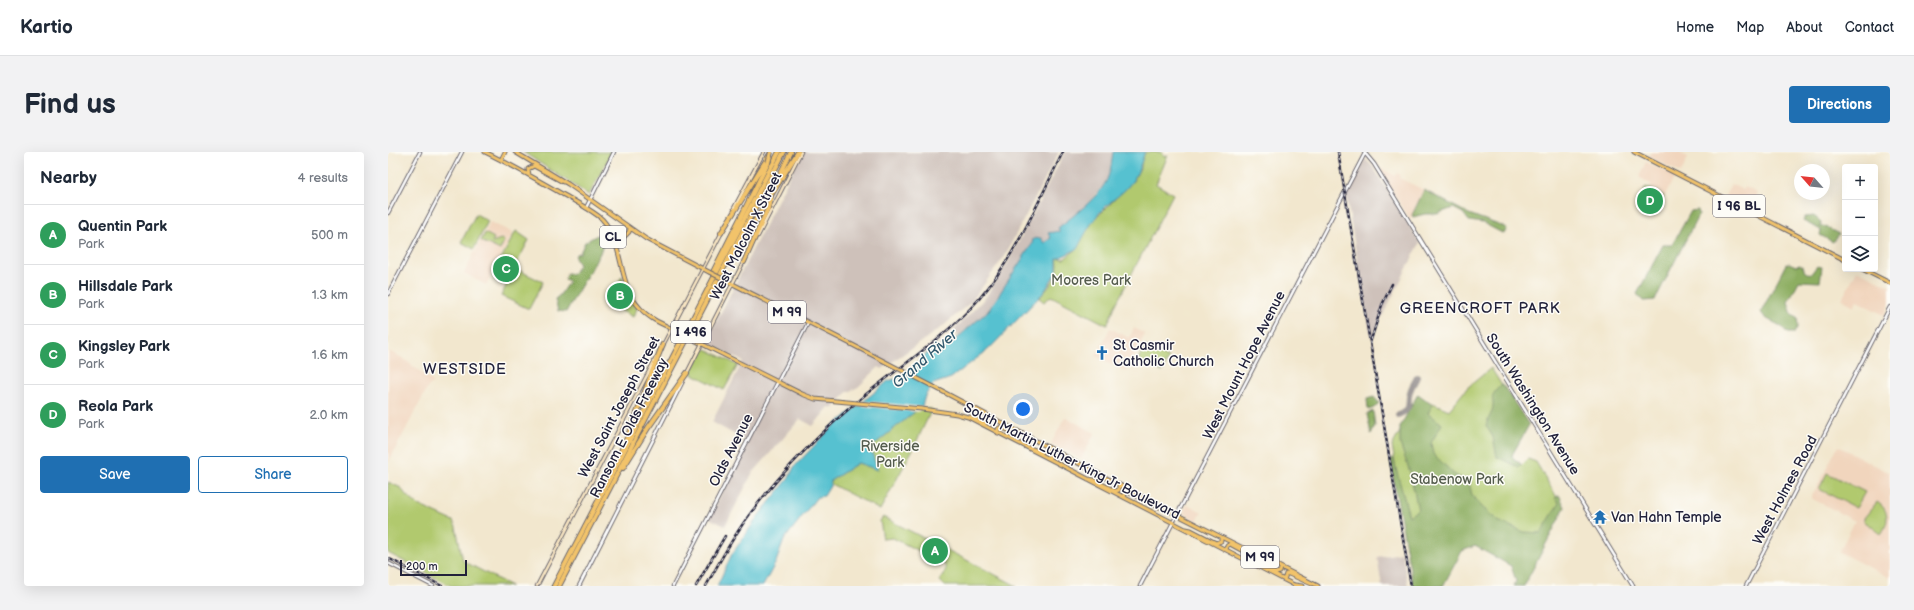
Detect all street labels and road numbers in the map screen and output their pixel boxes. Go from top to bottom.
street label: West Malcolm X Street [706,169,786,303]
road number: I 96 BL [1713,195,1765,217]
road number: CL [600,226,626,248]
street label: West Mount Hope Avenue [1199,288,1289,442]
road number: M 99 [768,301,806,323]
road number: I 496 [671,321,711,343]
street label: South Washington Avenue [1482,330,1584,478]
street label: West Saint Joseph Street [574,333,664,481]
street label: Ransom E Olds Freeway [586,355,672,501]
street label: South Martin Luther King Jr Boulevard [961,399,1183,523]
street label: Olds Avenue [705,411,757,489]
street label: West Holmes Road [1749,433,1821,547]
road number: M 99 [1241,546,1279,568]

